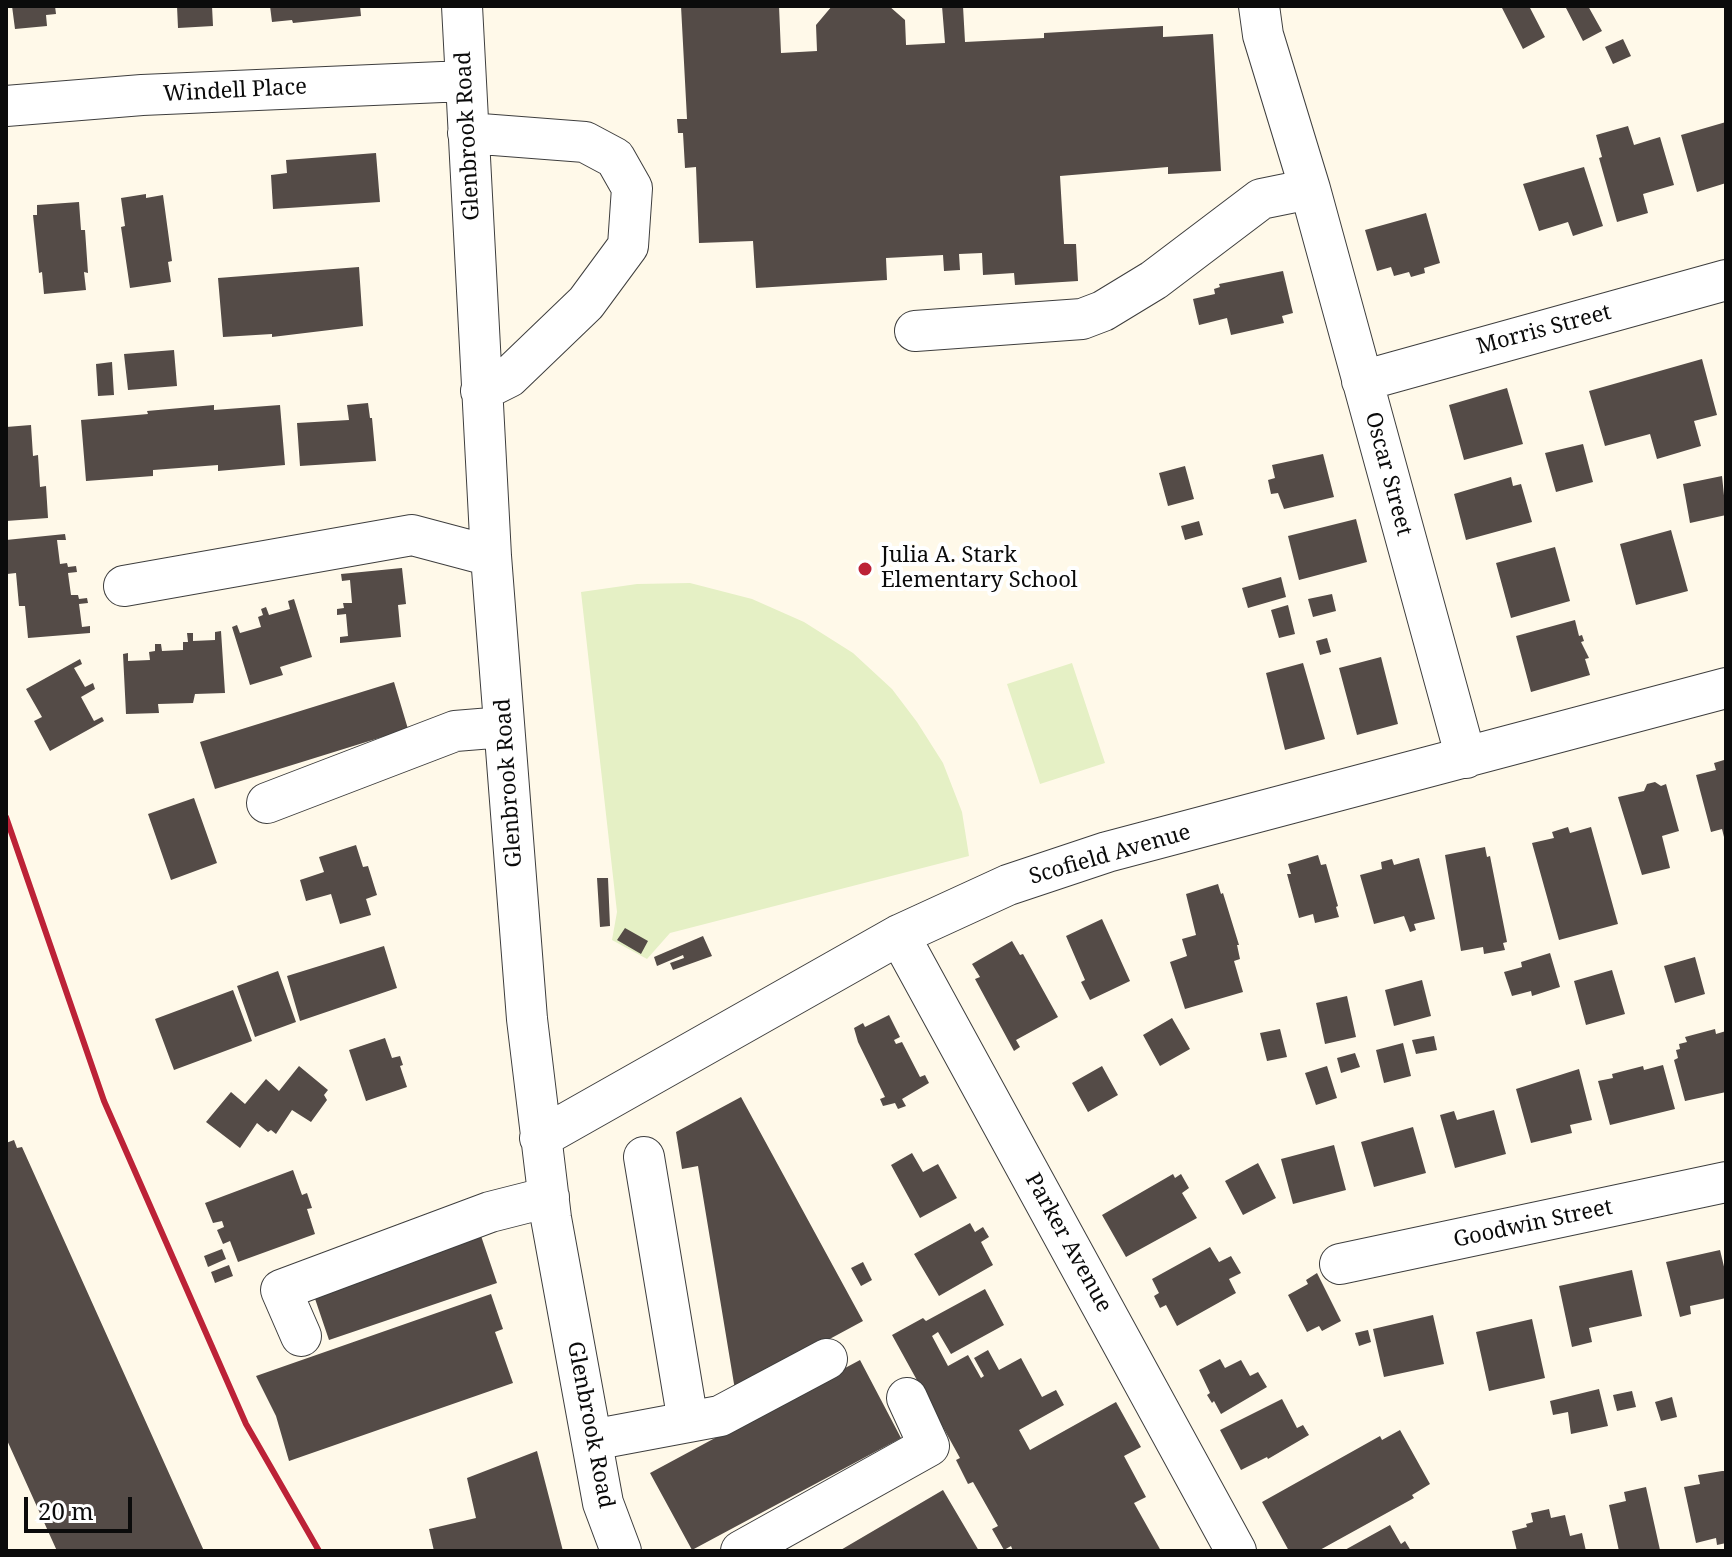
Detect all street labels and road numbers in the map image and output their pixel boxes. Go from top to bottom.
street label: Glenbrook Road [450,51,486,221]
street label: Windell Place [162,74,308,108]
street label: Morris Street [1474,299,1614,361]
street label: Oscar Street [1359,409,1417,539]
street label: Glenbrook Road [490,698,528,868]
street label: Scofield Avenue [1026,819,1194,891]
street label: Parker Avenue [1019,1169,1117,1317]
street label: Goodwin Street [1451,1194,1615,1254]
street label: Glenbrook Road [561,1339,619,1511]

